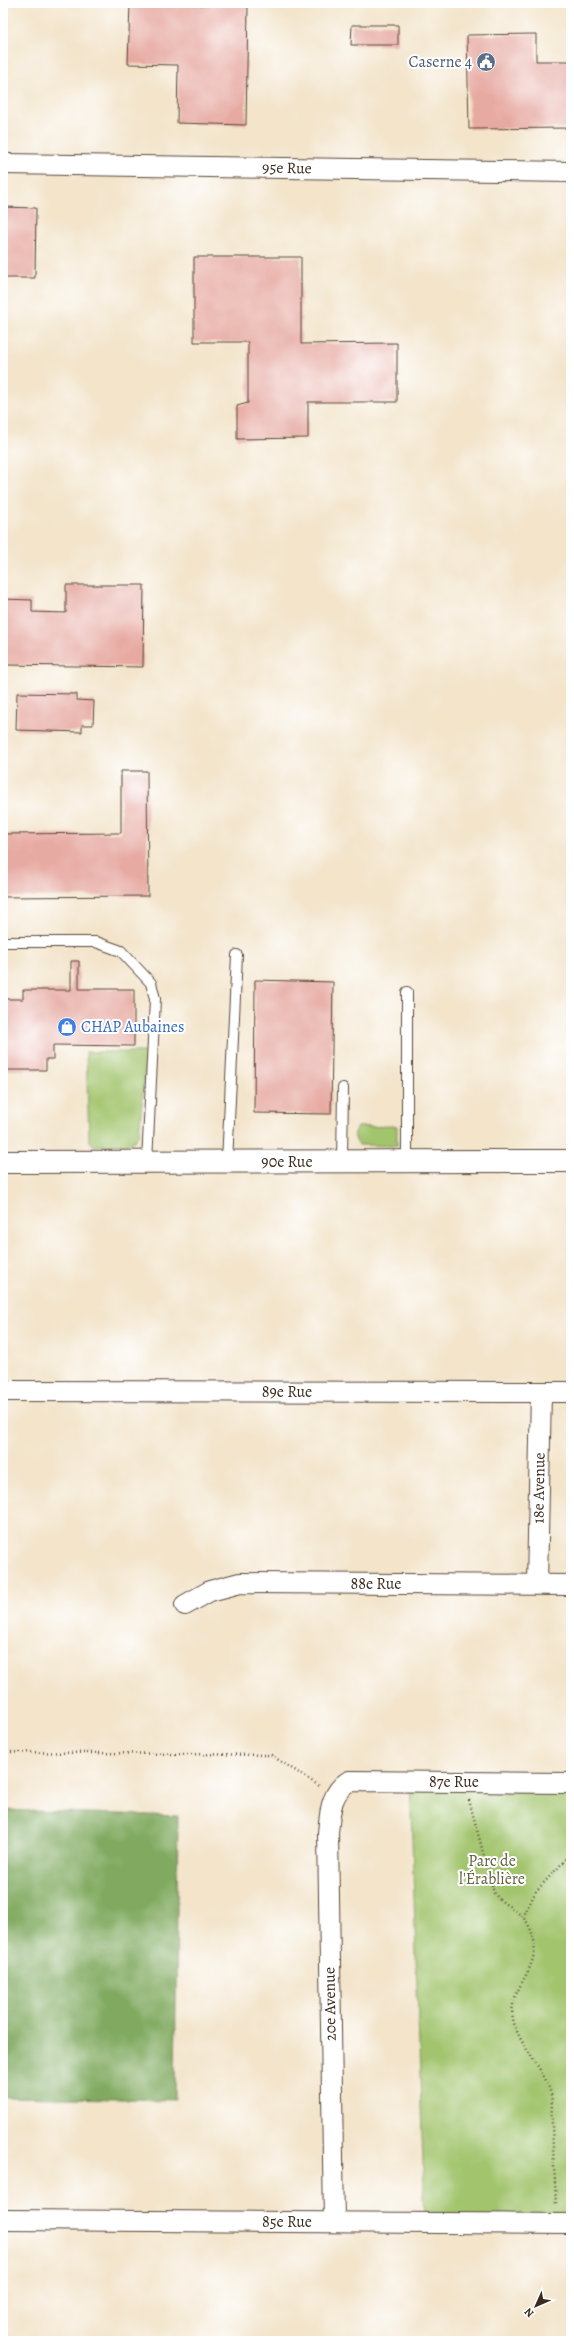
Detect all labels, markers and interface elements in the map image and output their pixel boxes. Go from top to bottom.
place label: Caserne 4 [408,51,472,73]
public building icon: Caserne 4 [475,51,497,73]
street label: 95e Rue [262,157,312,179]
shop icon: CHAP Aubaines [56,1016,78,1038]
place label: CHAP Aubaines [81,1016,184,1038]
street label: 90e Rue [261,1151,313,1173]
street label: 89e Rue [262,1381,312,1403]
street label: 18e Avenue [527,1452,551,1524]
street label: 88e Rue [351,1573,401,1595]
street label: 87e Rue [429,1771,479,1793]
park label: Parc de l'Érablière [459,1850,525,1890]
street label: 20e Avenue [318,1967,342,2041]
street label: 85e Rue [262,2211,312,2233]
north arrow [516,2286,556,2326]
text: N [521,2305,537,2321]

